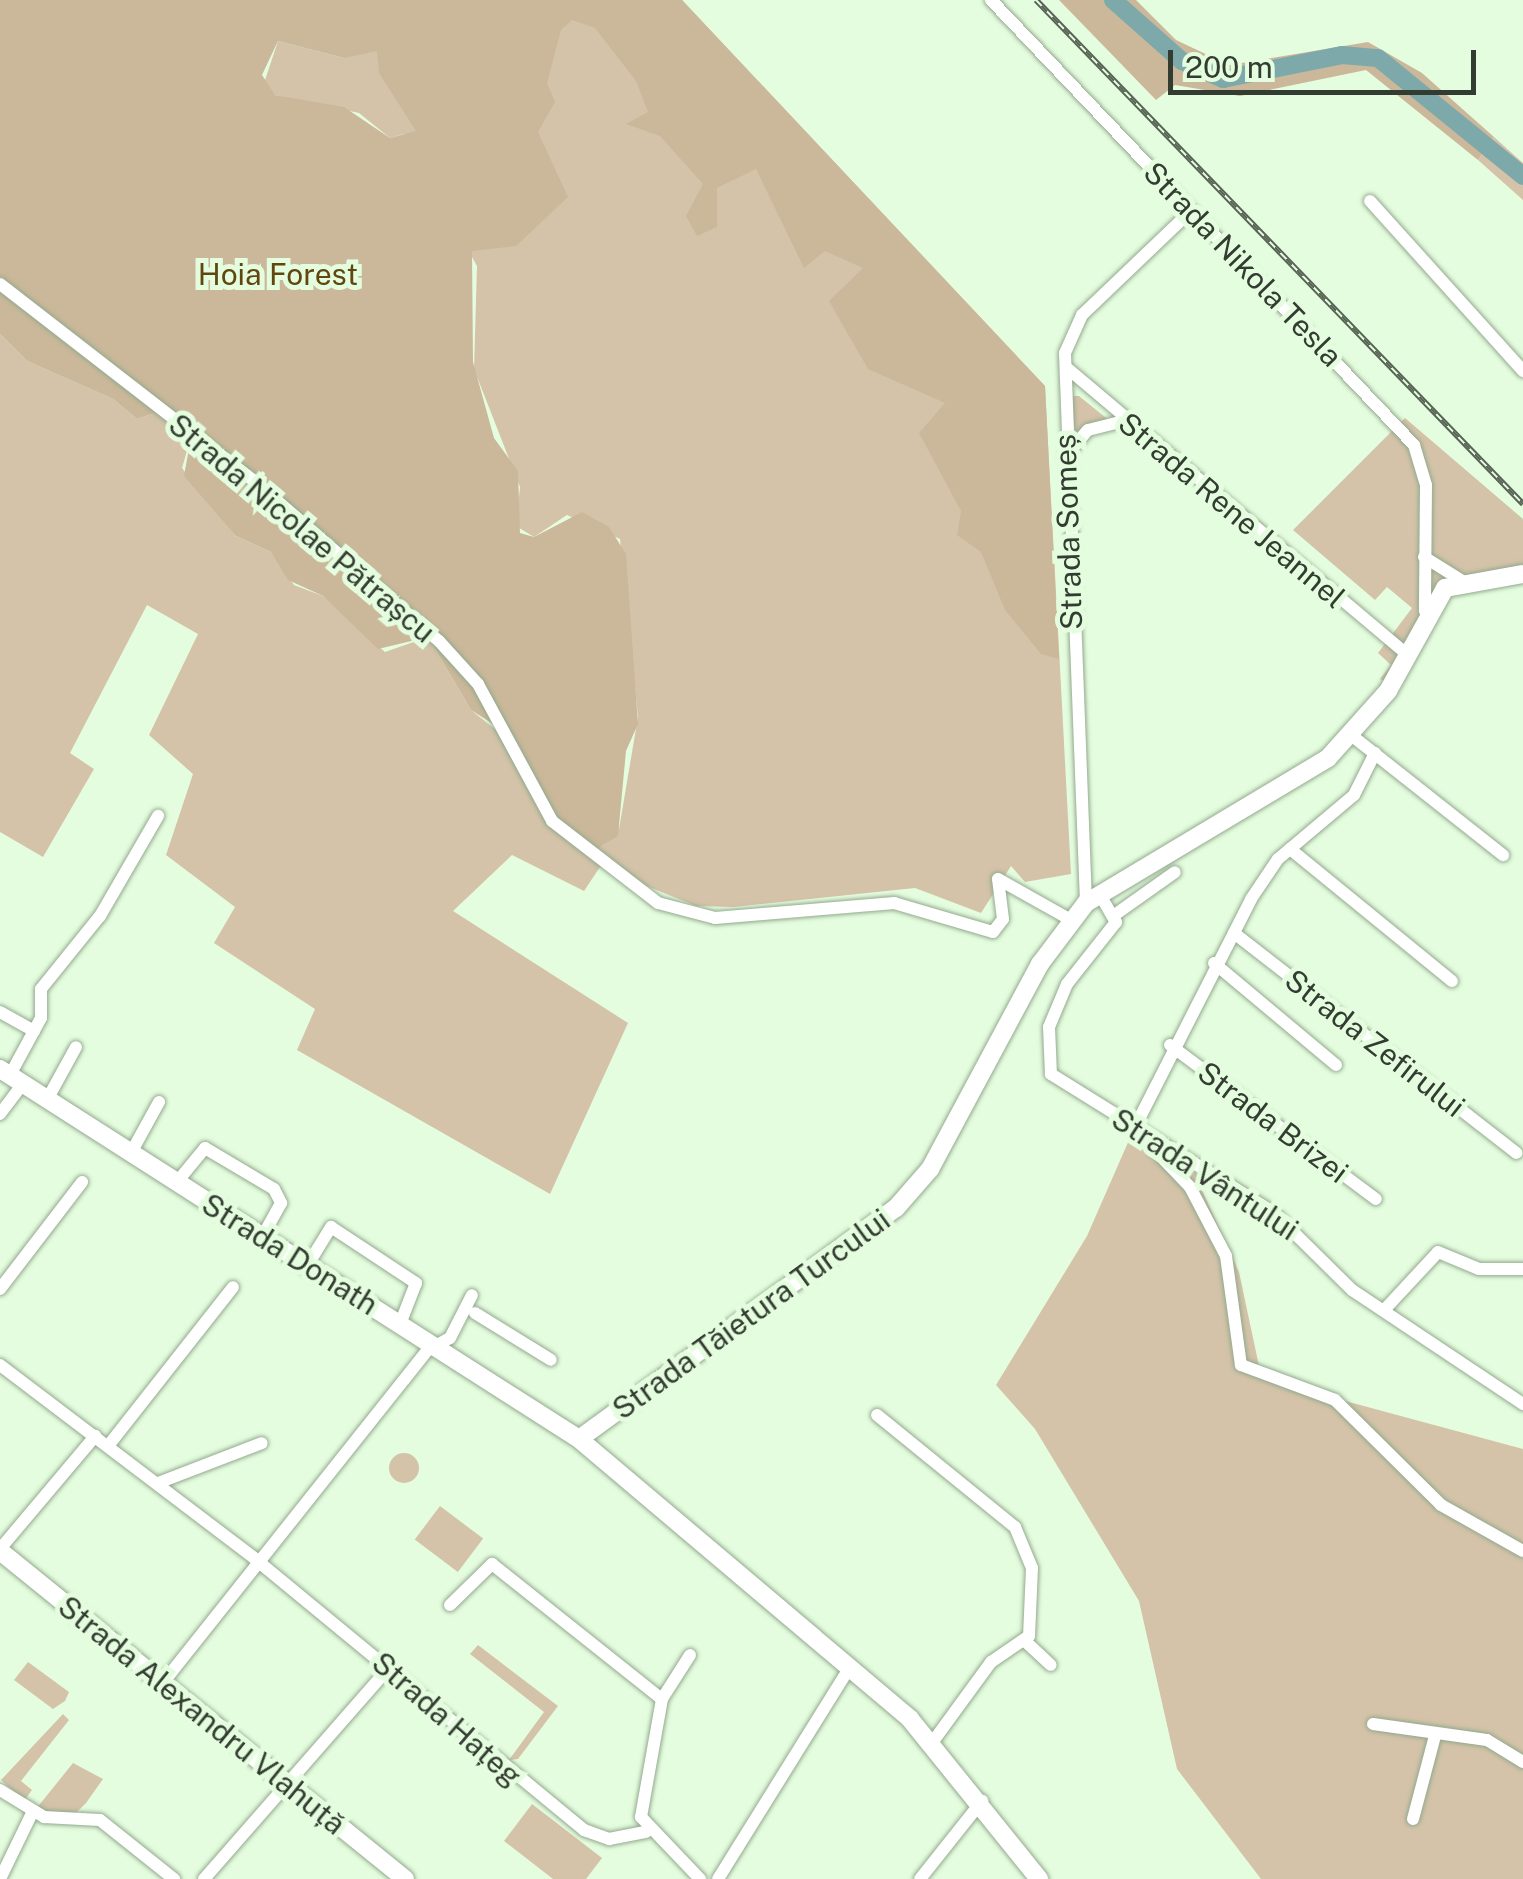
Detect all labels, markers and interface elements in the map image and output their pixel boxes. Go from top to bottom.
scale bar [1173,30,1480,92]
text: 200 m [1185,49,1273,85]
street label: Strada Nikola Tesla [1136,154,1350,374]
park label: Hoia Forest [198,256,358,292]
street label: Strada Rene Jeannel [1111,405,1353,615]
street label: Strada Nicolae Pătrașcu [161,406,443,650]
street label: Strada Someș [1047,434,1089,630]
street label: Strada Zefirului [1278,962,1472,1124]
street label: Strada Brizei [1191,1054,1355,1190]
street label: Strada Vântului [1105,1100,1305,1248]
street label: Strada Donath [195,1186,385,1322]
street label: Strada Tăietura Turcului [605,1201,897,1427]
street label: Strada Alexandru Vlahuță [51,1588,353,1842]
street label: Strada Hațeg [365,1644,529,1794]

